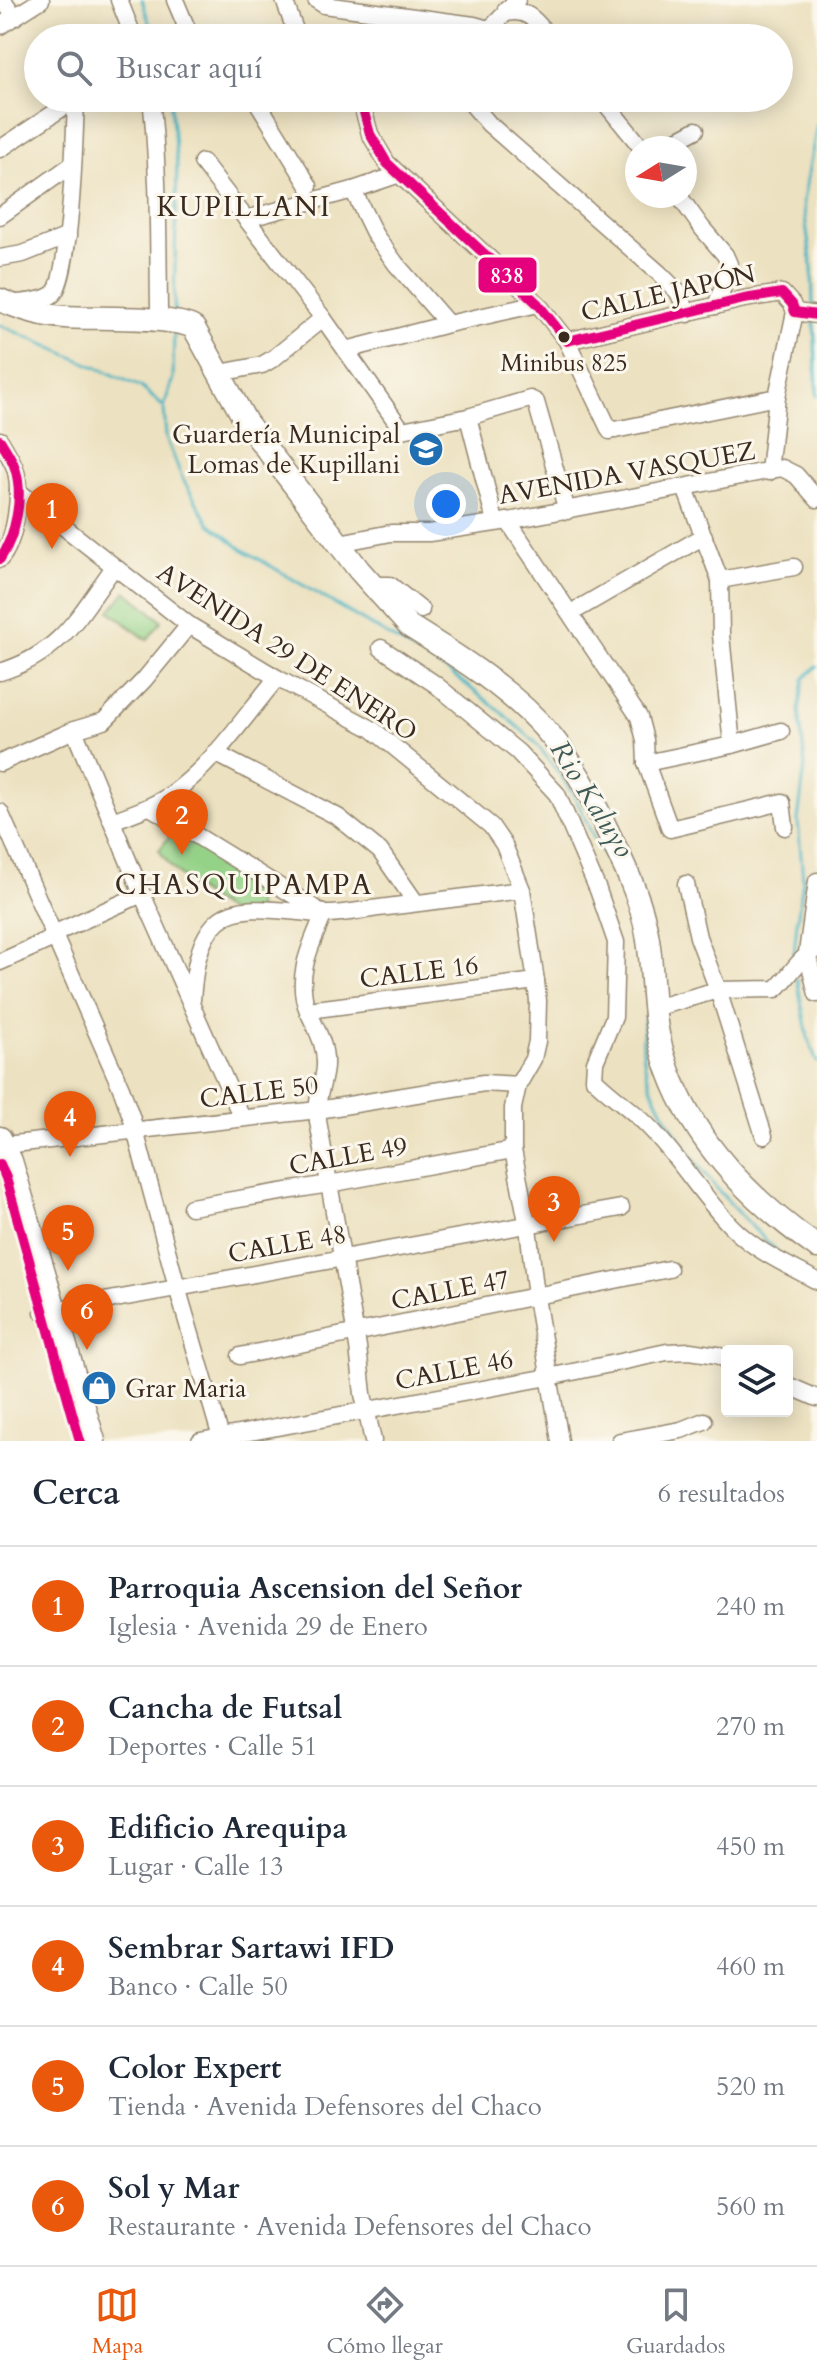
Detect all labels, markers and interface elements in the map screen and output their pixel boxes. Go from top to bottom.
search box [24,24,793,112]
icon: search [52,46,96,90]
text: Buscar aquí [116,48,262,89]
north arrow [625,136,697,208]
district label: KUPILLANI [156,188,332,226]
line badge: 838 [477,256,538,294]
street label: CALLE JAPÓN [577,256,759,330]
text: 838 [490,261,524,291]
marker: Minibus 825 [556,329,572,345]
place label: Minibus 825 [500,347,628,380]
place label: Guardería Municipal Lomas de Kupillani [172,417,400,482]
school or university icon: Guardería Municipal Lomas de Kupillani [407,430,445,468]
street label: AVENIDA VASQUEZ [496,433,758,513]
pin: 1 [26,483,78,549]
your location [426,484,466,524]
street label: AVENIDA 29 DE ENERO [150,555,424,749]
water label: Rio Kaluyo [541,733,643,865]
pin: 2 [156,789,208,855]
district label: CHASQUIPAMPA [115,866,373,904]
street label: CALLE 16 [358,947,480,997]
street label: CALLE 50 [198,1067,320,1117]
pin: 4 [44,1091,96,1157]
street label: CALLE 49 [286,1128,410,1184]
pin: 3 [528,1176,580,1242]
pin: 5 [42,1205,94,1271]
street label: CALLE 48 [225,1216,349,1272]
street label: CALLE 47 [388,1261,512,1319]
pin: 6 [61,1284,113,1350]
street label: CALLE 46 [392,1341,516,1399]
map controls [721,1345,793,1417]
button: layers [721,1345,793,1417]
shop icon: Grar Maria [80,1369,118,1407]
place label: Grar Maria [125,1371,247,1406]
text: Cerca [32,1470,120,1516]
text: 6 resultados [658,1476,785,1511]
text: Parroquia Ascension del Señor [108,1568,522,1609]
text: 1 [51,1589,65,1624]
text: 240 m [716,1589,785,1624]
text: Iglesia · Avenida 29 de Enero [108,1609,428,1644]
text: Cancha de Futsal [108,1688,342,1729]
text: 2 [51,1709,65,1744]
text: 270 m [716,1709,785,1744]
text: Deportes · Calle 51 [108,1729,317,1764]
text: Edificio Arequipa [108,1808,347,1849]
text: 3 [51,1829,65,1864]
text: 450 m [716,1829,785,1864]
text: Lugar · Calle 13 [108,1849,284,1884]
text: Sembrar Sartawi IFD [108,1928,395,1969]
text: 4 [51,1949,65,1984]
text: 460 m [716,1949,785,1984]
text: Banco · Calle 50 [108,1969,288,2004]
text: Color Expert [108,2048,281,2089]
text: 5 [51,2069,65,2104]
text: 520 m [716,2069,785,2104]
text: Tienda · Avenida Defensores del Chaco [108,2089,542,2124]
text: Sol y Mar [108,2168,239,2209]
text: 6 [51,2189,65,2224]
text: 560 m [716,2189,785,2224]
text: Restaurante · Avenida Defensores del Chaco [108,2209,592,2244]
tab: Mapa [92,2283,143,2361]
tab: Cómo llegar [327,2283,443,2361]
tab: Guardados [626,2283,725,2361]

